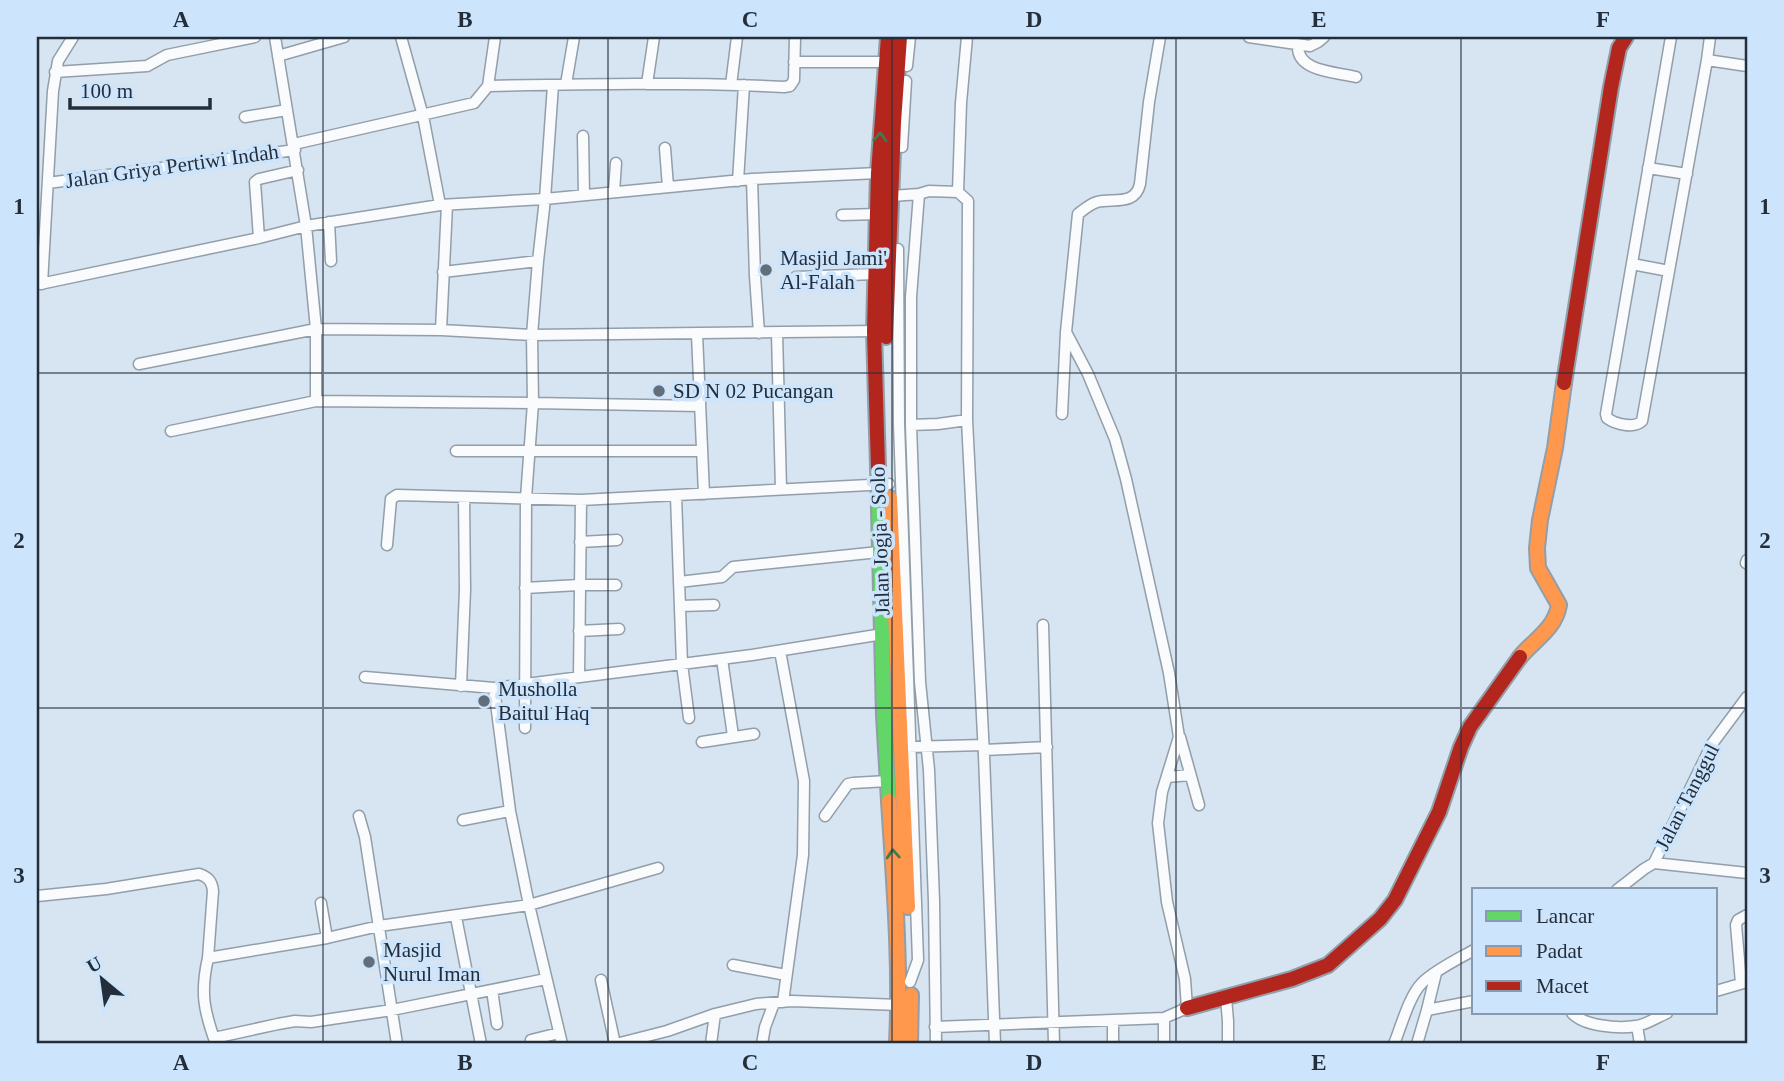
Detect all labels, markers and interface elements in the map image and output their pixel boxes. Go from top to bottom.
text: A [173,7,190,32]
text: B [457,7,473,32]
text: C [742,7,758,32]
text: D [1026,7,1042,32]
text: E [1311,7,1327,32]
text: F [1596,7,1610,32]
scale bar [70,66,210,110]
text: 100 m [80,79,133,103]
one-way arrow [873,131,888,142]
street label: Jalan Griya Pertiwi Indah [64,139,281,193]
text: 1 [13,194,25,219]
text: 1 [1759,194,1771,219]
place label: Masjid Jami' Al-Falah [780,246,887,294]
marker: Masjid Jami' Al-Falah [758,262,774,278]
place label: SD N 02 Pucangan [673,379,834,403]
marker: SD N 02 Pucangan [651,383,667,399]
street label: Jalan Jogja - Solo [865,466,895,616]
text: 2 [13,528,25,553]
text: 2 [1759,528,1771,553]
place label: Musholla Baitul Haq [498,677,590,725]
marker: Musholla Baitul Haq [476,693,492,709]
street label: Jalan Tanggul [1650,739,1724,854]
one-way arrow [885,848,900,859]
text: 3 [13,863,25,888]
text: 3 [1759,863,1771,888]
legend [1472,888,1718,1014]
text: Lancar [1536,904,1594,928]
place label: Masjid Nurul Iman [383,938,481,986]
text: Padat [1536,939,1583,963]
north arrow [66,944,136,1014]
text: U [83,952,105,977]
marker: Masjid Nurul Iman [361,954,377,970]
text: Macet [1536,974,1589,998]
text: A [173,1050,190,1075]
text: B [457,1050,473,1075]
text: C [742,1050,758,1075]
text: D [1026,1050,1042,1075]
text: E [1311,1050,1327,1075]
text: F [1596,1050,1610,1075]

